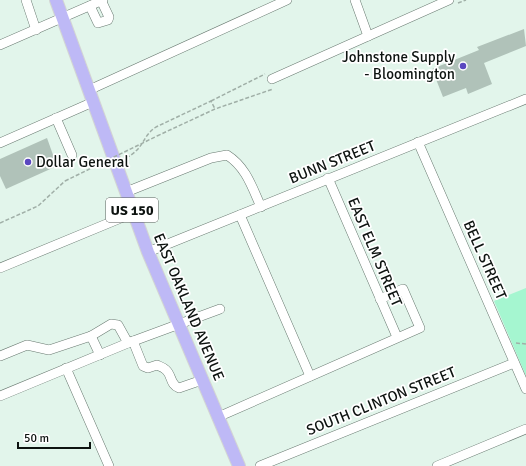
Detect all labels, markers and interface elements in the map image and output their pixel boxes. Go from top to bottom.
place label: Johnstone Supply - Bloomington [342,48,455,83]
marker: Johnstone Supply - Bloomington [458,61,468,71]
street label: BUNN STREET [286,136,378,187]
place label: Dollar General [36,153,129,171]
marker: Dollar General [23,157,33,167]
street label: EAST ELM STREET [344,195,406,310]
road number: US 150 [106,198,158,222]
street label: BELL STREET [460,218,511,303]
street label: EAST OAKLAND AVENUE [150,231,228,383]
street label: SOUTH CLINTON STREET [304,363,459,439]
scale bar [18,424,90,450]
text: 50 m [24,431,49,446]

